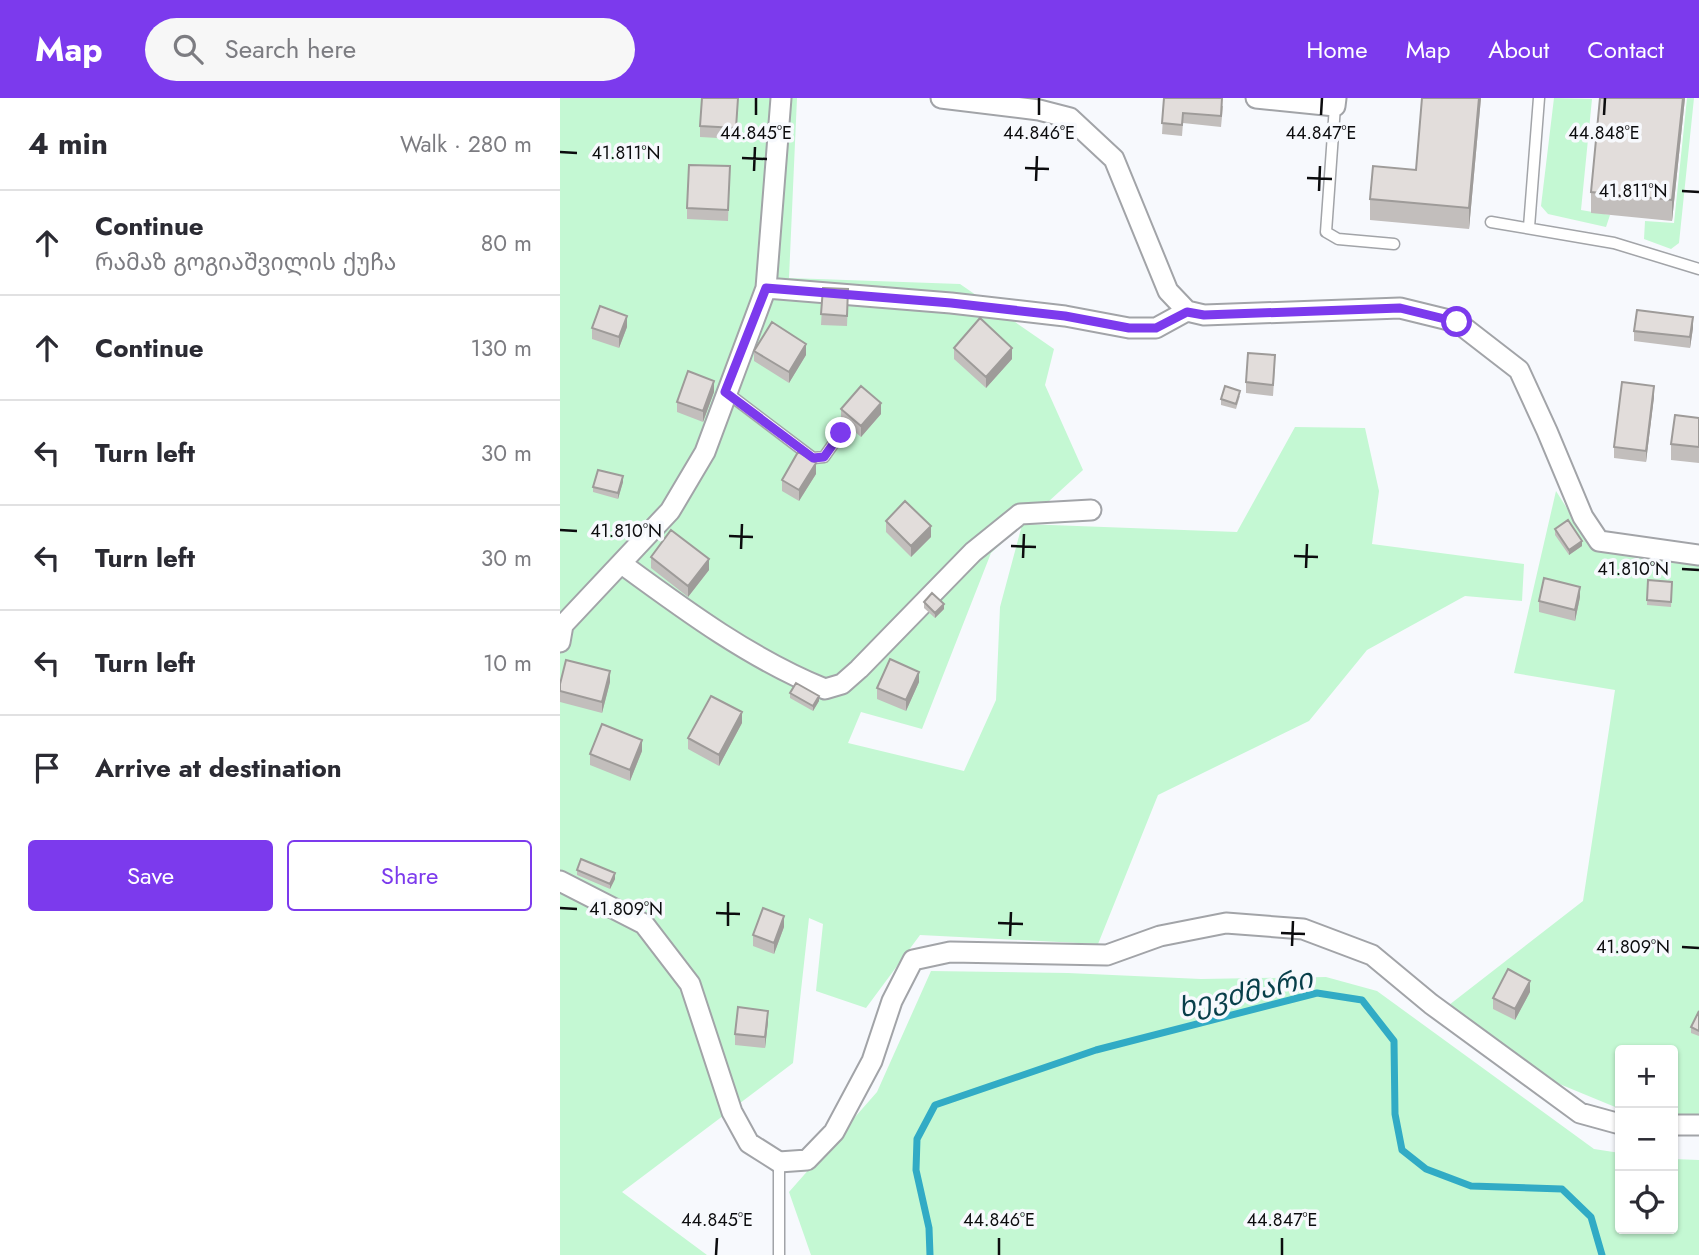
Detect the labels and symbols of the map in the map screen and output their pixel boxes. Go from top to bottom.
text: 44.845°E [720,120,792,146]
text: 44.846°E [1003,120,1075,146]
text: 44.847°E [1285,120,1357,146]
text: 44.848°E [1568,120,1640,146]
text: 41.811°N [592,140,660,166]
text: 41.811°N [1599,178,1667,204]
route start [1441,306,1472,337]
route end [825,417,856,448]
text: 41.810°N [590,518,662,544]
text: 41.810°N [1597,556,1669,582]
text: 41.809°N [589,896,663,922]
text: 41.809°N [1596,934,1670,960]
water label: ხევძმარი [1174,957,1318,1028]
text: 44.845°E [681,1207,753,1233]
text: 44.846°E [963,1207,1035,1233]
text: 44.847°E [1246,1207,1318,1233]

